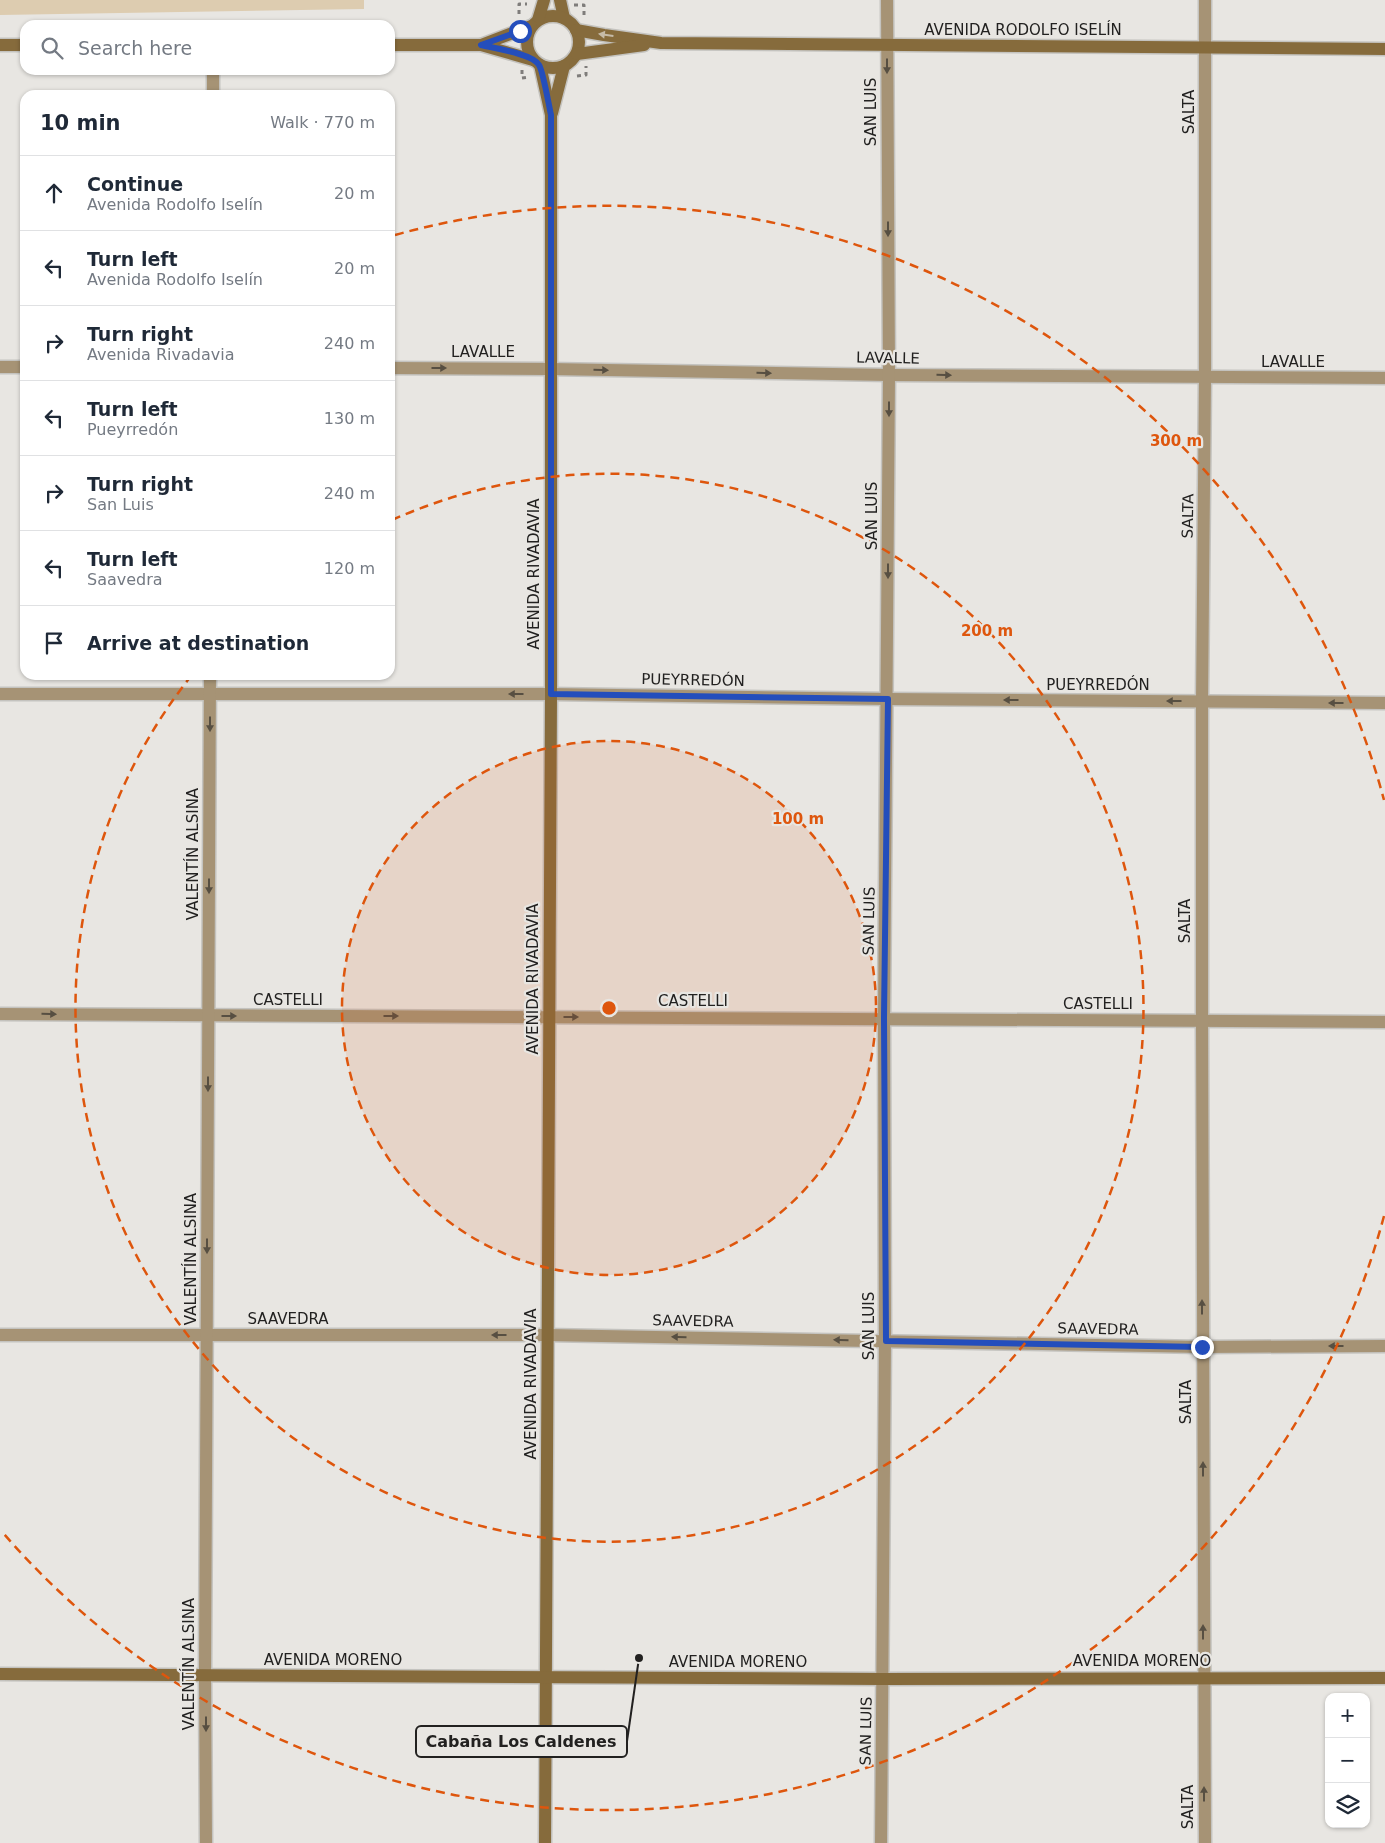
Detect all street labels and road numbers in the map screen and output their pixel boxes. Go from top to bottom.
street label: AVENIDA RODOLFO ISELÍN [924,20,1122,39]
street label: SAN LUIS [862,78,880,146]
street label: SALTA [1180,89,1198,134]
street label: LAVALLE [451,343,515,361]
street label: LAVALLE [856,348,920,368]
street label: LAVALLE [1261,353,1325,371]
street label: SAN LUIS [863,482,881,550]
street label: SALTA [1179,493,1197,538]
street label: AVENIDA RIVADAVIA [525,498,543,649]
street label: PUEYRREDÓN [641,669,745,690]
street label: PUEYRREDÓN [1046,675,1150,694]
street label: VALENTÍN ALSINA [183,787,202,920]
street label: SAN LUIS [859,887,879,955]
street label: SALTA [1176,898,1194,943]
street label: AVENIDA RIVADAVIA [524,903,542,1054]
street label: CASTELLI [253,991,323,1009]
street label: CASTELLI [658,992,728,1010]
street label: CASTELLI [1063,995,1133,1013]
street label: VALENTÍN ALSINA [181,1192,200,1325]
street label: SAN LUIS [860,1292,878,1360]
street label: AVENIDA RIVADAVIA [522,1308,540,1459]
street label: SAAVEDRA [247,1310,329,1328]
street label: SAAVEDRA [652,1311,734,1331]
street label: SAAVEDRA [1057,1319,1139,1339]
street label: SALTA [1177,1379,1195,1424]
street label: VALENTÍN ALSINA [179,1597,198,1730]
street label: AVENIDA MORENO [264,1651,402,1669]
street label: AVENIDA MORENO [1073,1652,1211,1670]
street label: AVENIDA MORENO [669,1653,807,1671]
street label: SAN LUIS [856,1697,876,1765]
street label: SALTA [1179,1784,1197,1829]

